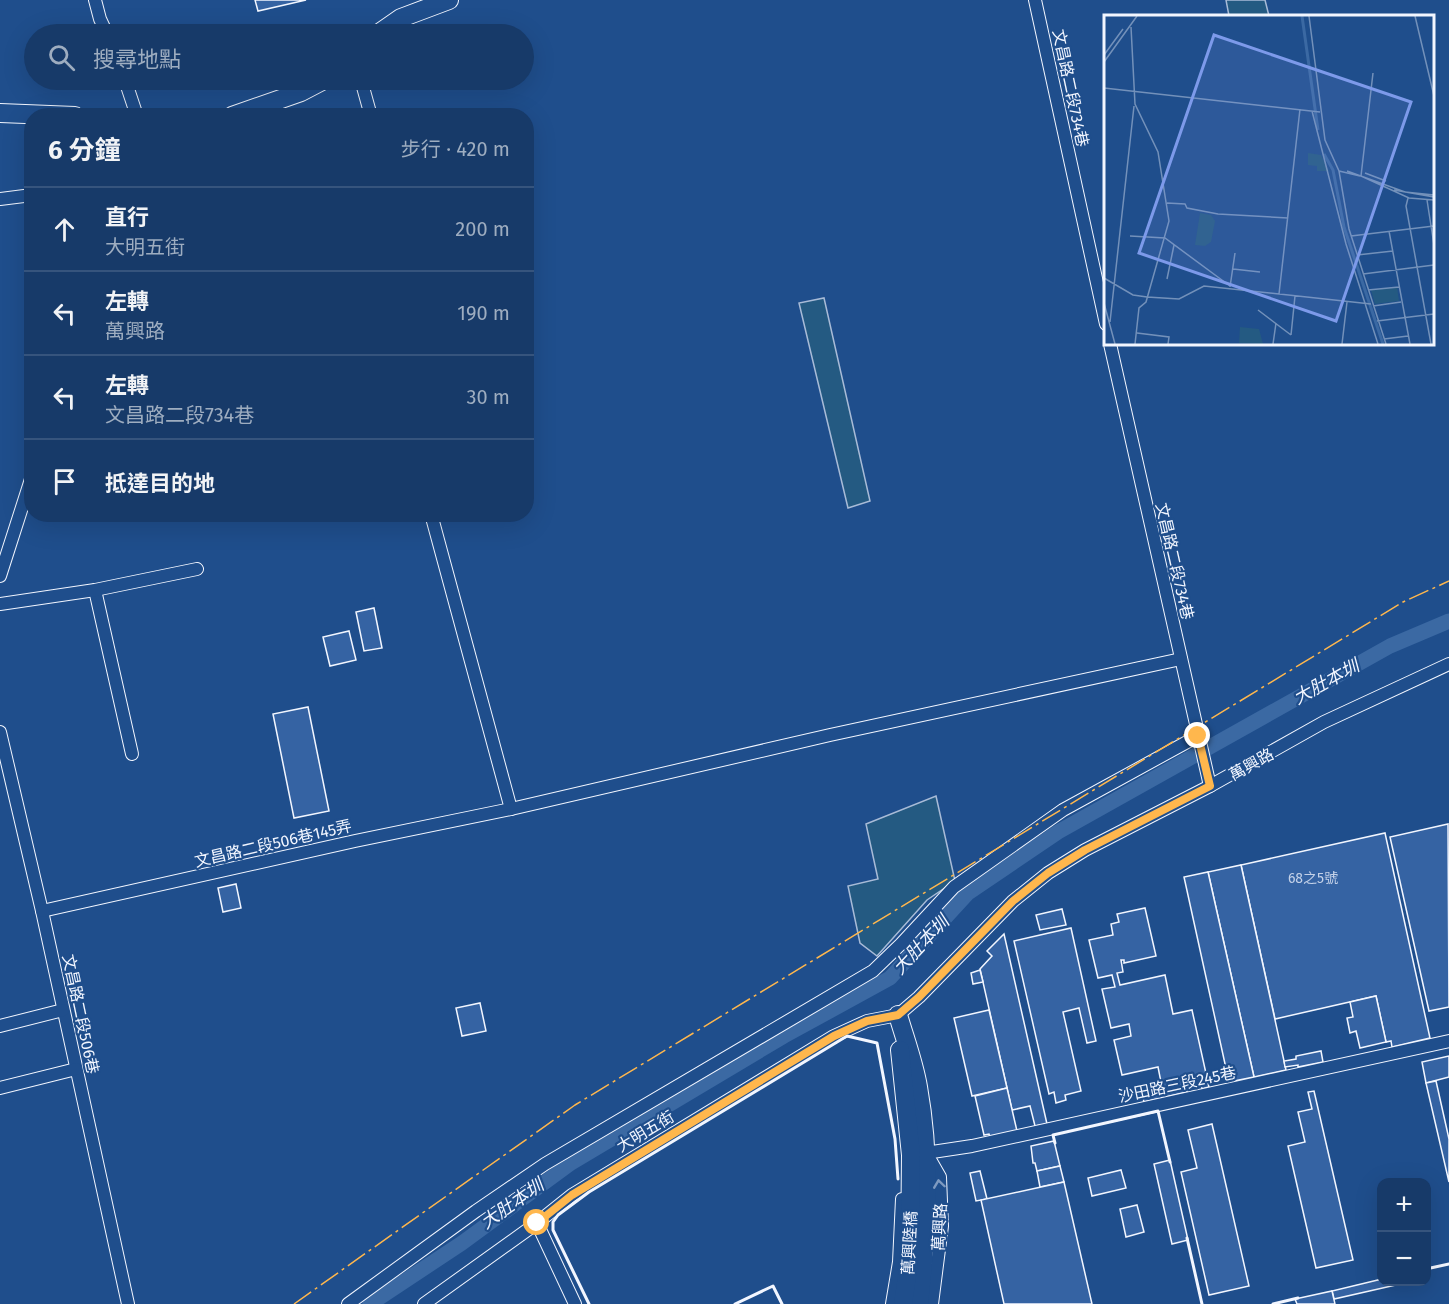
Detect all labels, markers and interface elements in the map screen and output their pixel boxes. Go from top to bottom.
inset map [1104,15,1434,345]
search box [24,24,534,90]
street label: 文昌路二段734巷 [1049,28,1092,148]
icon: search [45,41,78,74]
text: 搜尋地點 [93,46,181,73]
text: 6 分鐘 [48,135,121,166]
text: 步行 · 420 m [401,137,510,161]
text: 直行 [105,204,149,231]
icon: ahead [48,213,81,246]
text: 200 m [455,217,510,241]
text: 大明五街 [105,235,185,259]
text: 左轉 [105,288,149,315]
icon: left [48,297,81,330]
text: 190 m [457,301,510,325]
text: 萬興路 [105,319,165,343]
text: 左轉 [105,372,149,399]
icon: left [48,381,81,414]
text: 30 m [466,385,510,409]
text: 文昌路二段734巷 [105,403,254,427]
icon: arrive [48,465,81,498]
text: 抵達目的地 [105,470,215,497]
street label: 文昌路二段734巷 [1152,501,1197,621]
water label: 大肚本圳 [1289,653,1365,709]
route end [1184,722,1210,748]
street label: 萬興路 [1226,744,1277,784]
street label: 文昌路二段506巷145弄 [193,816,354,871]
house number: 68之5號 [1288,870,1338,887]
water label: 大肚本圳 [888,909,956,979]
street label: 文昌路二段506巷 [59,953,102,1075]
street label: 沙田路三段245巷 [1117,1063,1238,1106]
street label: 大明五街 [613,1107,678,1156]
water label: 大肚本圳 [476,1173,550,1234]
map controls [1377,1178,1431,1286]
button: + [1377,1178,1431,1232]
one-way arrow [934,1179,946,1188]
street label: 萬興路 [929,1203,950,1251]
route start [523,1209,549,1235]
street label: 萬興陸橋 [898,1211,921,1275]
button: − [1377,1232,1431,1286]

